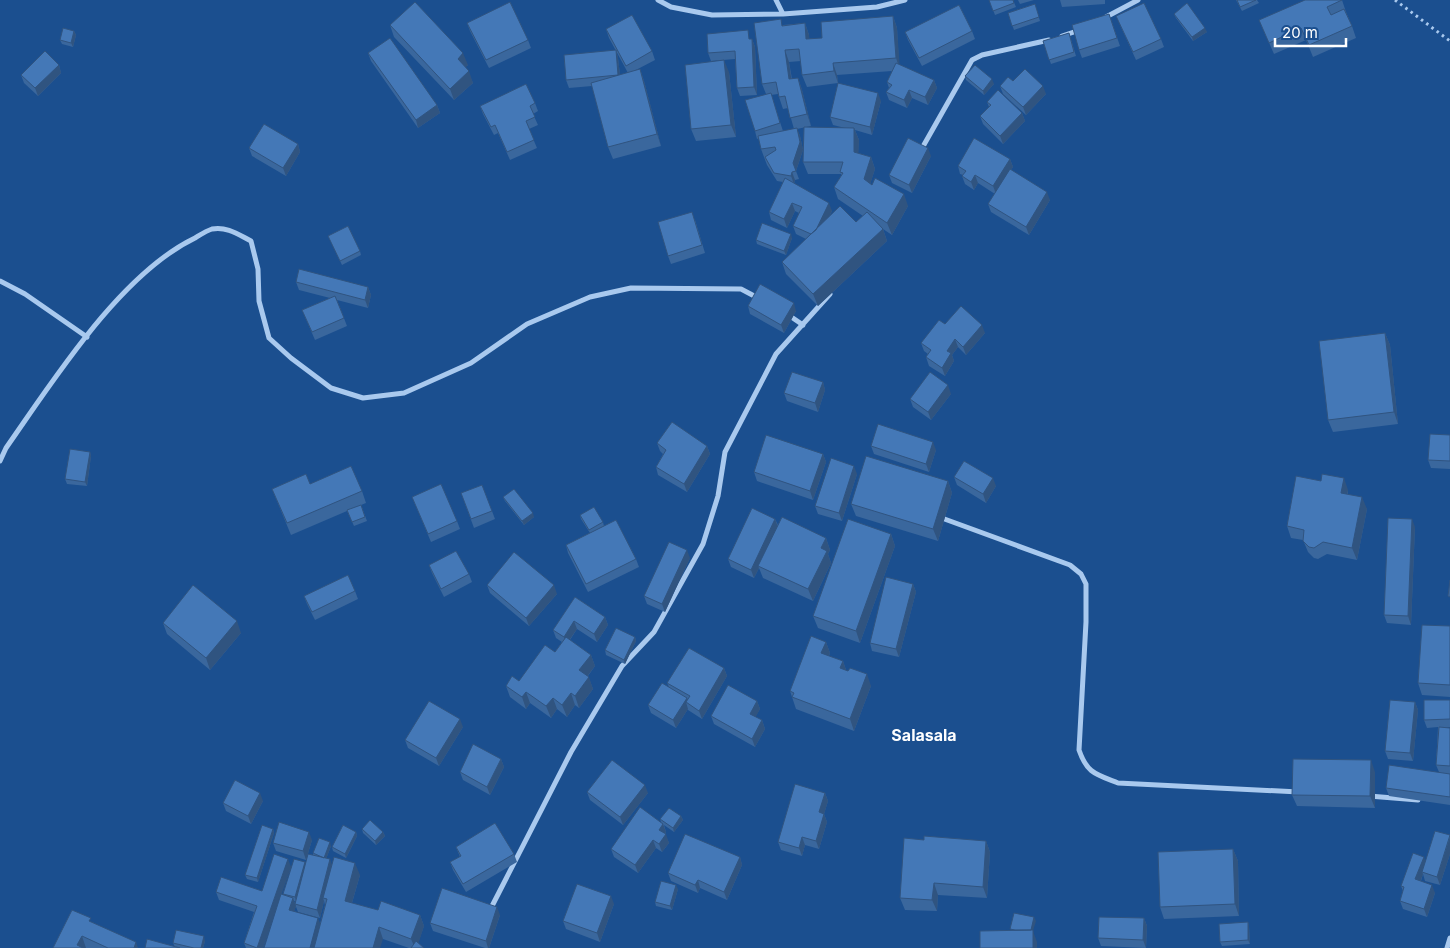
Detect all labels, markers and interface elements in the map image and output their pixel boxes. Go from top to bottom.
scale bar [1275,15,1346,47]
text: 20 m [1282,23,1318,42]
district label: Salasala [891,725,957,745]

